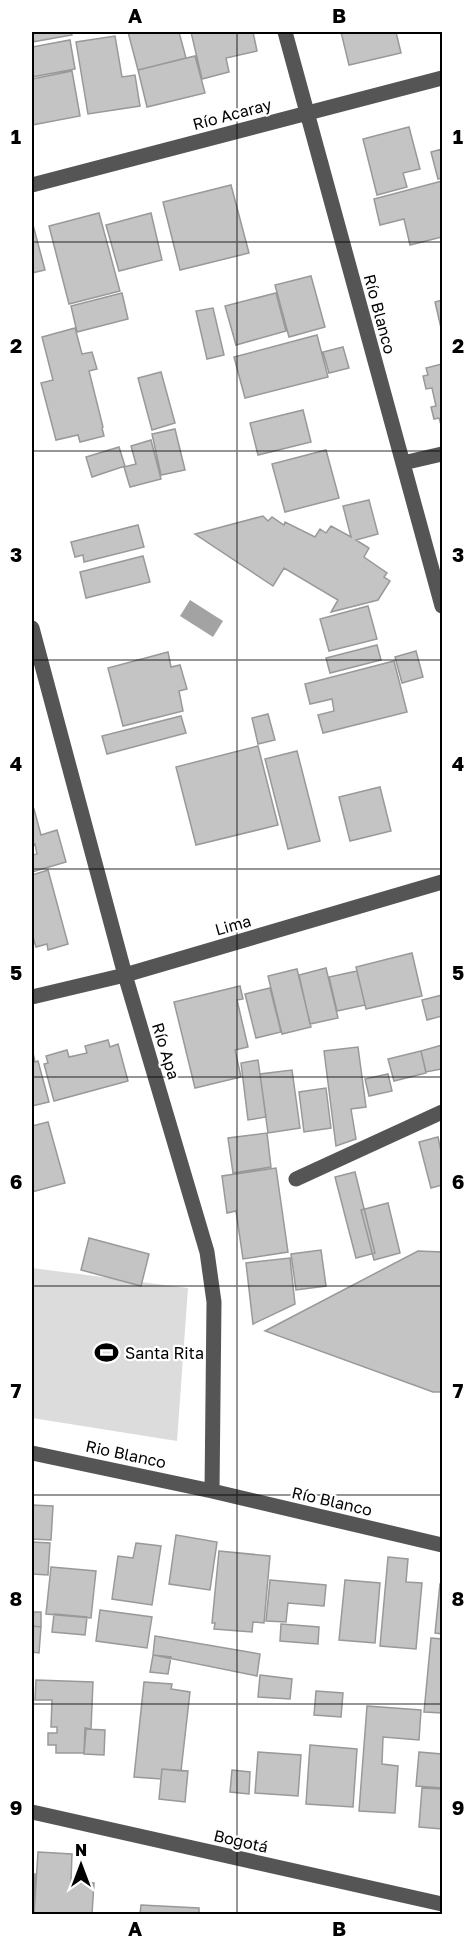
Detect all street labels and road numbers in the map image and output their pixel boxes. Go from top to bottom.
street label: Río Acaray [190,94,274,134]
street label: Río Blanco [360,272,400,356]
street label: Lima [213,910,253,940]
street label: Río Apa [148,1020,184,1082]
street label: Rio Blanco [84,1436,168,1472]
street label: Río Blanco [290,1482,374,1520]
street label: Bogotá [212,1825,270,1857]

